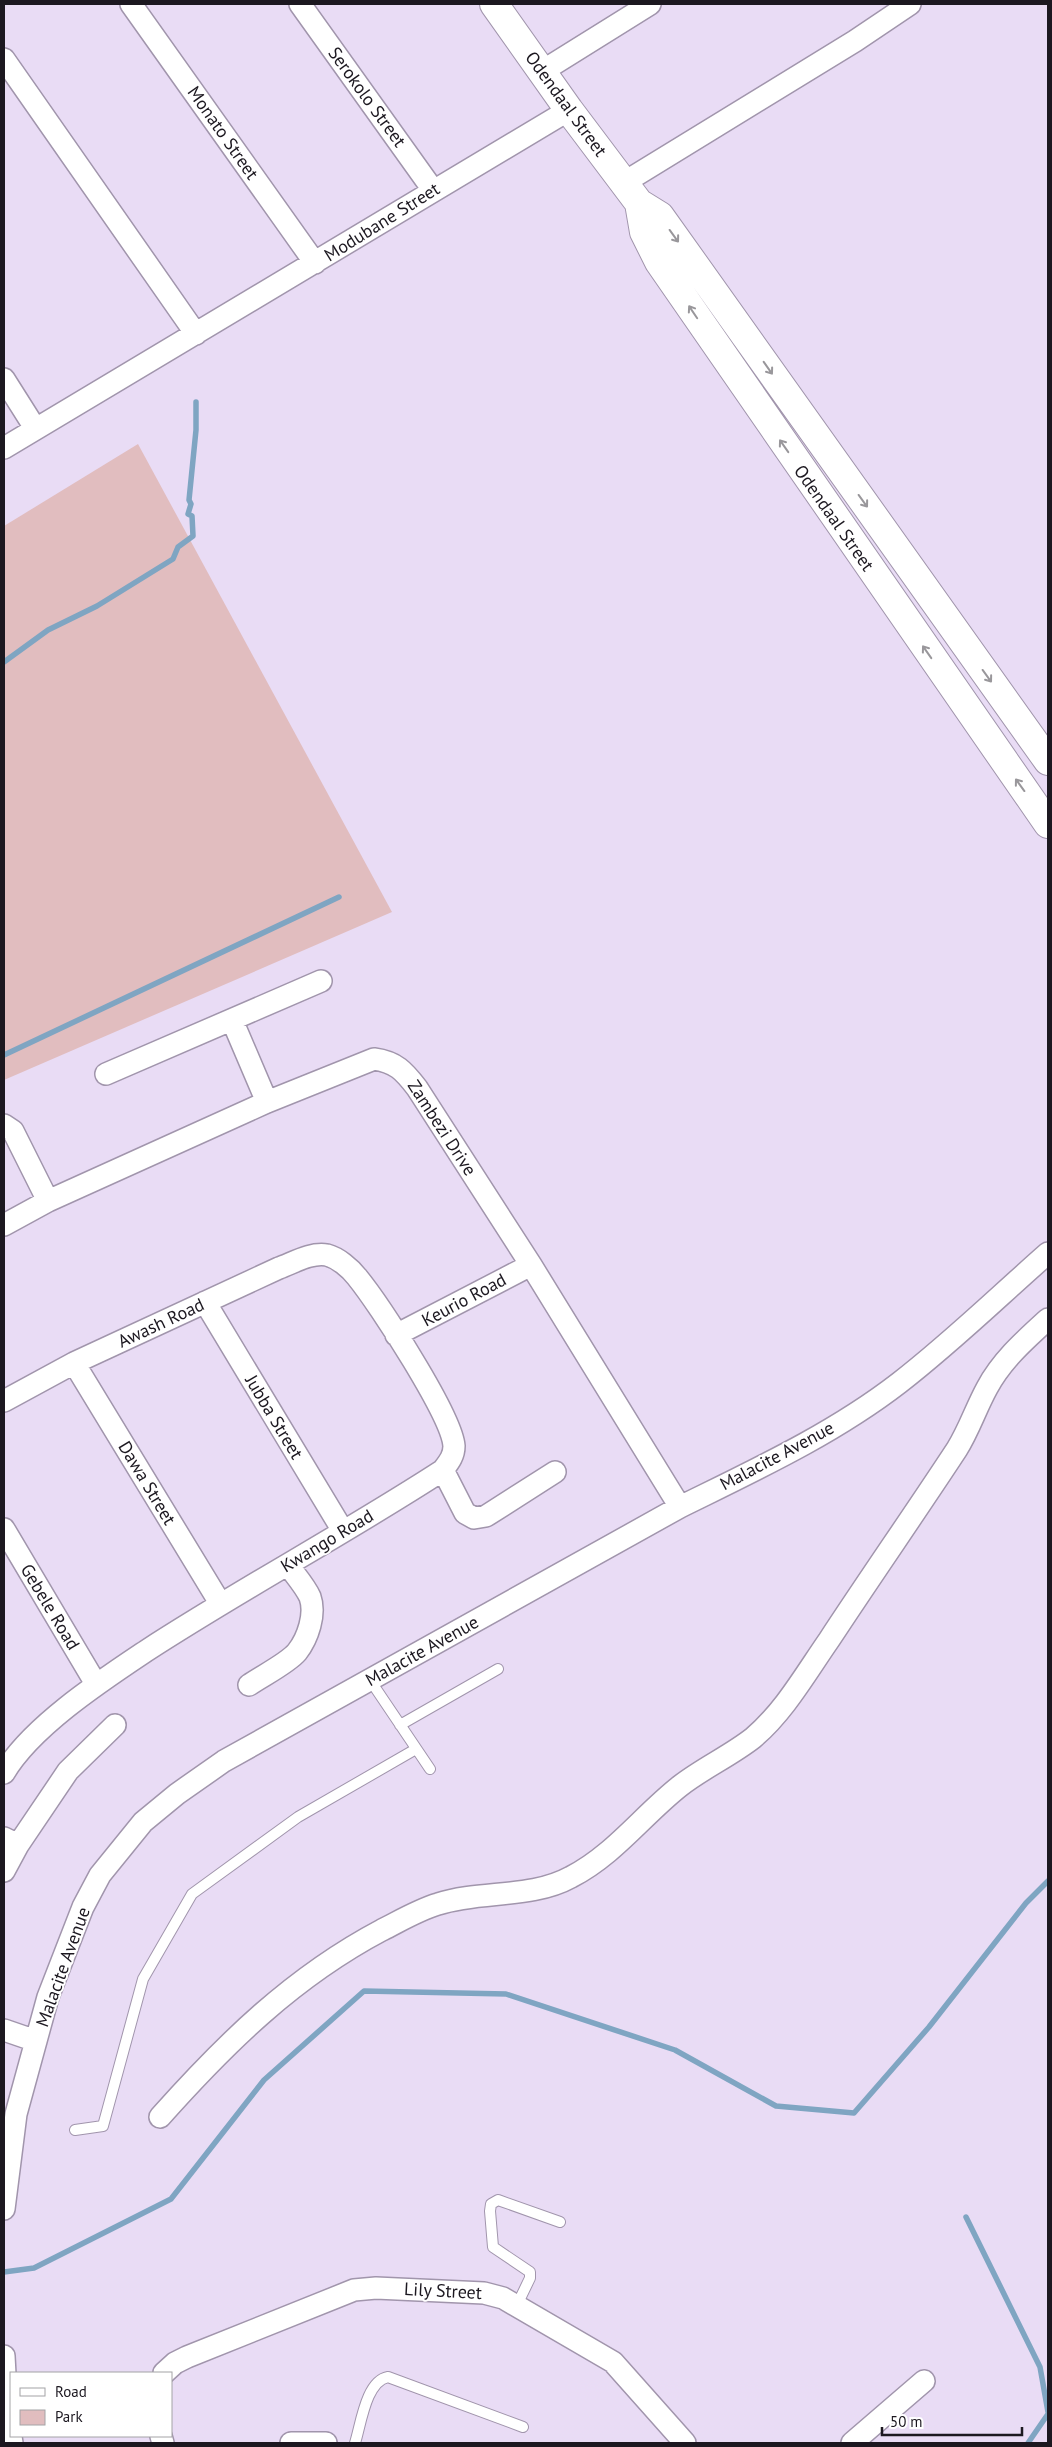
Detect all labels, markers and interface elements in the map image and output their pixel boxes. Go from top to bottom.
street label: Serokolo Street [323,42,411,151]
street label: Odendaal Street [520,47,612,161]
street label: Monato Street [183,81,264,184]
street label: Modubane Street [320,177,444,266]
one-way arrow [669,229,679,243]
one-way arrow [688,305,698,319]
one-way arrow [763,361,773,375]
one-way arrow [779,439,789,453]
street label: Odendaal Street [789,460,880,575]
one-way arrow [857,493,868,507]
one-way arrow [922,645,932,659]
one-way arrow [982,668,992,682]
one-way arrow [1015,778,1025,792]
street label: Zambezi Drive [403,1075,482,1180]
street label: Keurio Road [418,1268,510,1331]
street label: Awash Road [114,1293,208,1353]
street label: Jubba Street [240,1370,309,1463]
street label: Malacite Avenue [716,1416,838,1495]
street label: Dawa Street [113,1437,181,1529]
street label: Kwango Road [276,1504,377,1577]
street label: Gebele Road [16,1560,85,1654]
street label: Malacite Avenue [361,1610,482,1691]
street label: Malacite Avenue [30,1904,95,2030]
street label: Lily Street [404,2277,483,2304]
legend [10,2372,172,2437]
text: Road [55,2382,87,2401]
scale bar [882,2404,1022,2436]
text: Park [55,2407,83,2426]
text: 50 m [890,2412,923,2431]

